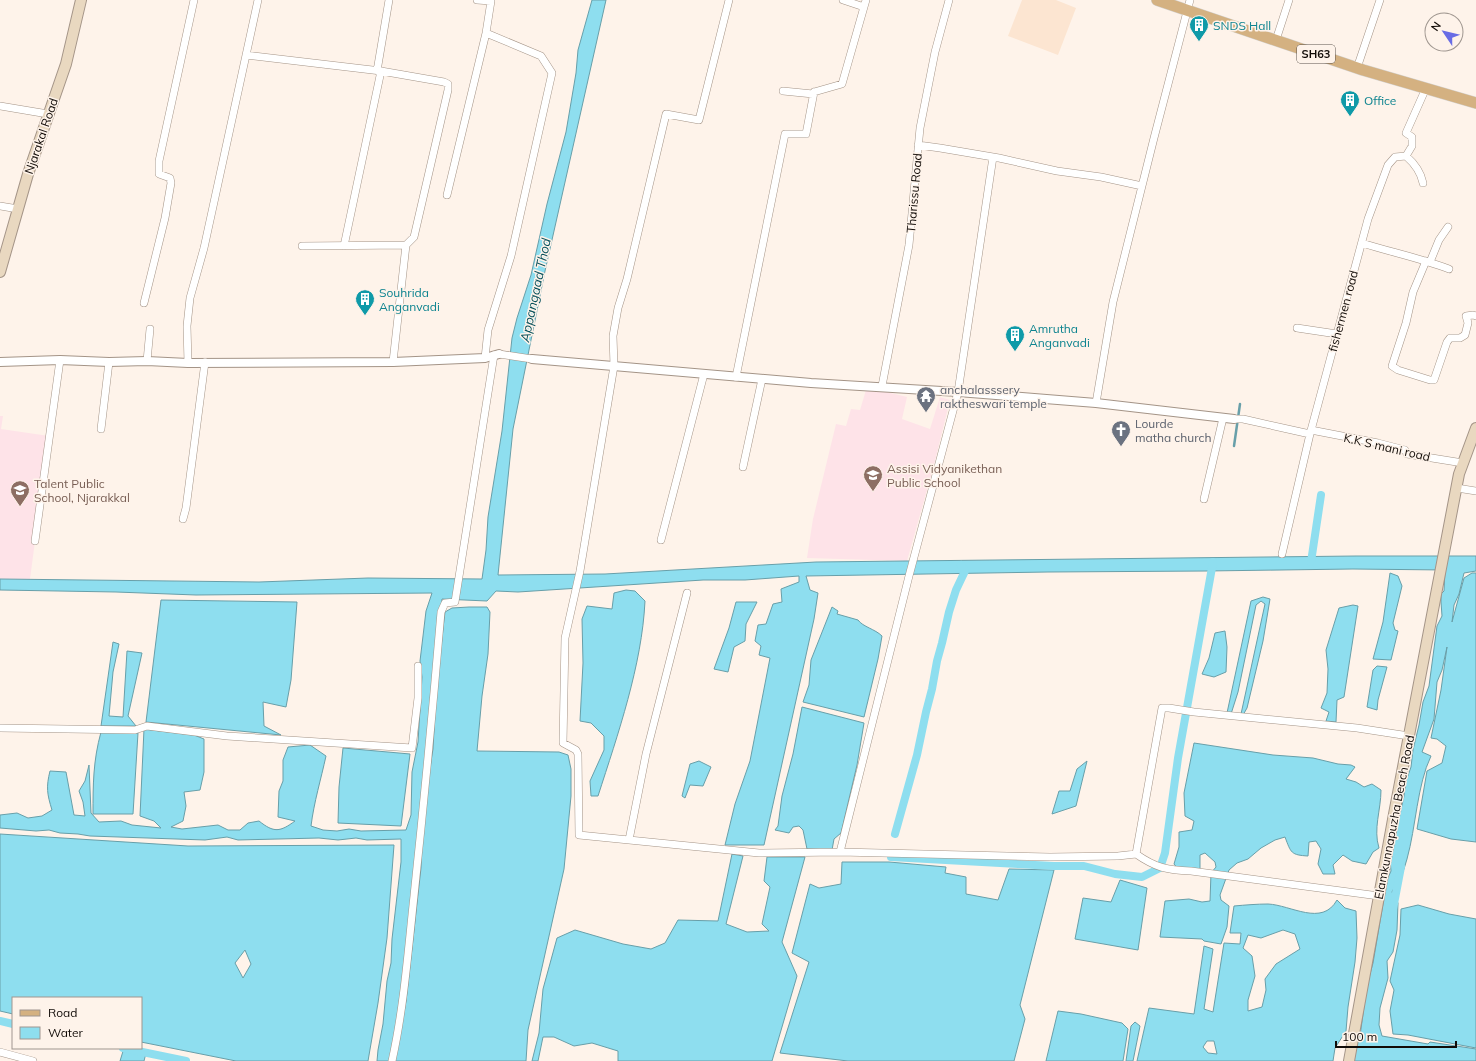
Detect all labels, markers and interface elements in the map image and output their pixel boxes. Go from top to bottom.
north arrow [1424,12,1464,52]
building icon: SNDS Hall [1188,14,1210,42]
place label: SNDS Hall [1213,18,1271,33]
text: N [1428,19,1444,34]
road number: SH63 [1297,45,1335,63]
building icon: Office [1339,89,1361,117]
place label: Office [1364,93,1396,108]
street label: Njarakal Road [21,96,61,176]
street label: Tharissu Road [903,152,925,234]
water label: Appangaad Thod [516,236,554,344]
street label: fishermen road [1325,269,1361,353]
place label: Souhrida Anganvadi [379,285,440,314]
building icon: Souhrida Anganvadi [354,288,376,316]
place label: Amrutha Anganvadi [1029,321,1090,350]
building icon: Amrutha Anganvadi [1004,324,1026,352]
place label: anchalasssery raktheswari temple [940,382,1047,411]
temple icon: anchalasssery raktheswari temple [915,385,937,413]
place label: Lourde matha church [1135,416,1211,445]
church icon: Lourde matha church [1110,419,1132,447]
street label: K.K S mani road [1342,430,1432,464]
place label: Assisi Vidyanikethan Public School [887,461,1002,490]
school or university icon: Assisi Vidyanikethan Public School [862,464,884,492]
place label: Talent Public School, Njarakkal [34,476,130,505]
school or university icon: Talent Public School, Njarakkal [9,479,31,507]
street label: Elamkunnapuzha Beach Road [1371,734,1417,900]
legend [12,997,142,1049]
text: Road [48,1005,77,1020]
scale bar [1336,1023,1456,1049]
text: Water [48,1025,84,1040]
text: 100 m [1342,1029,1377,1044]

